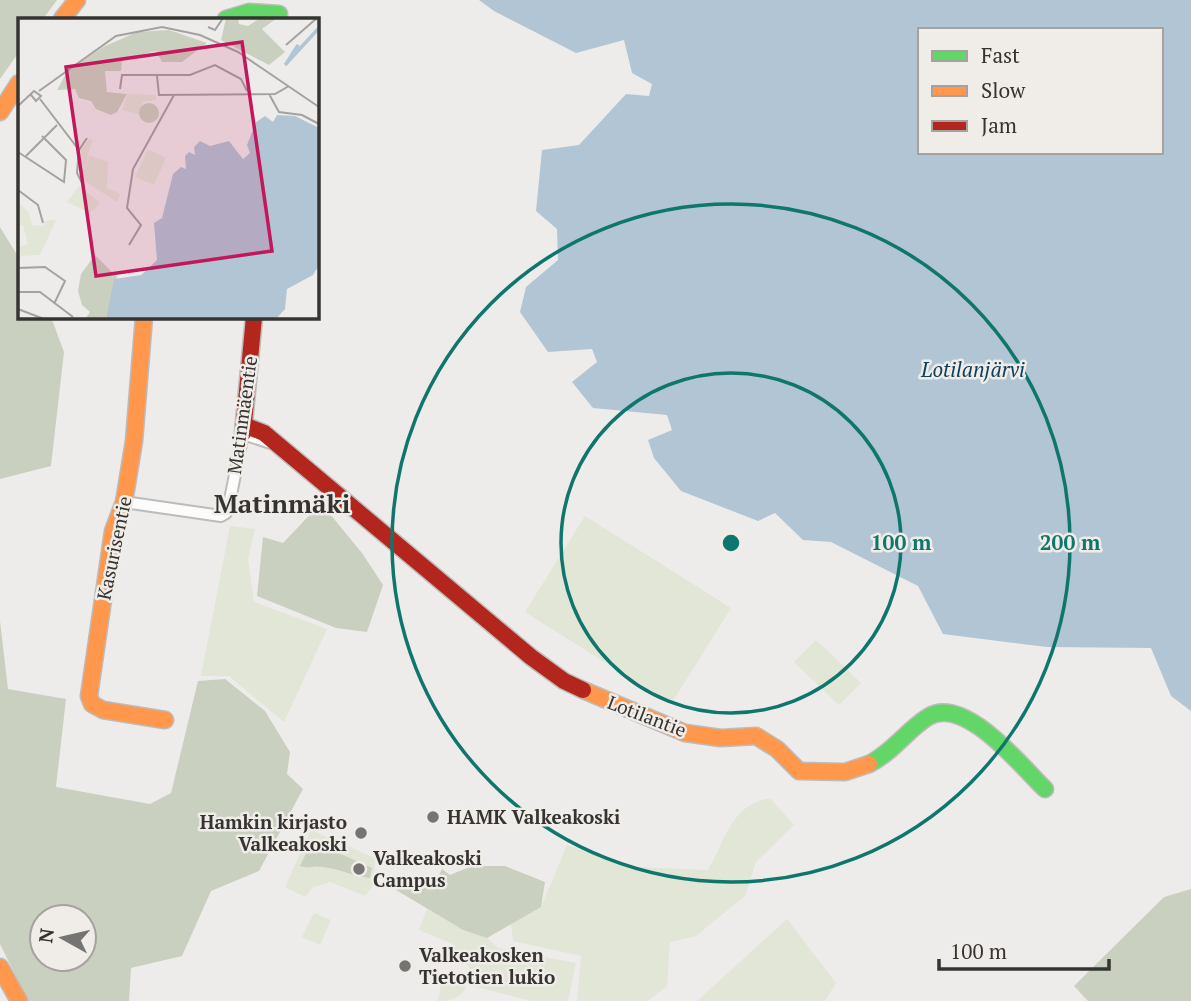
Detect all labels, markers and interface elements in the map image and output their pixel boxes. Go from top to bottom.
inset map [18,18,318,318]
legend [918,28,1163,154]
text: Fast [981,41,1020,69]
text: Slow [981,76,1026,104]
text: Jam [981,111,1017,139]
street label: Matinmäentie [221,354,262,476]
water label: Lotilanjärvi [920,355,1025,383]
district label: Matinmäki [214,486,350,520]
street label: Kasurisentie [90,494,137,602]
text: 100 m [871,528,932,556]
text: 200 m [1040,528,1101,556]
centre of rings [719,531,743,555]
street label: Lotilantie [604,689,690,742]
place label: HAMK Valkeakoski [447,804,620,829]
place label: Hamkin kirjasto Valkeakoski [200,809,347,856]
marker: HAMK Valkeakoski [425,809,441,825]
marker: Hamkin kirjasto Valkeakoski [353,825,369,841]
place label: Valkeakoski Campus [373,845,482,892]
marker: Valkeakoski Campus [351,861,367,877]
north arrow [28,903,98,973]
text: N [32,926,59,944]
scale bar [939,928,1109,972]
text: 100 m [950,937,1007,965]
place label: Valkeakosken Tietotien lukio [419,942,555,989]
marker: Valkeakosken Tietotien lukio [397,958,413,974]

